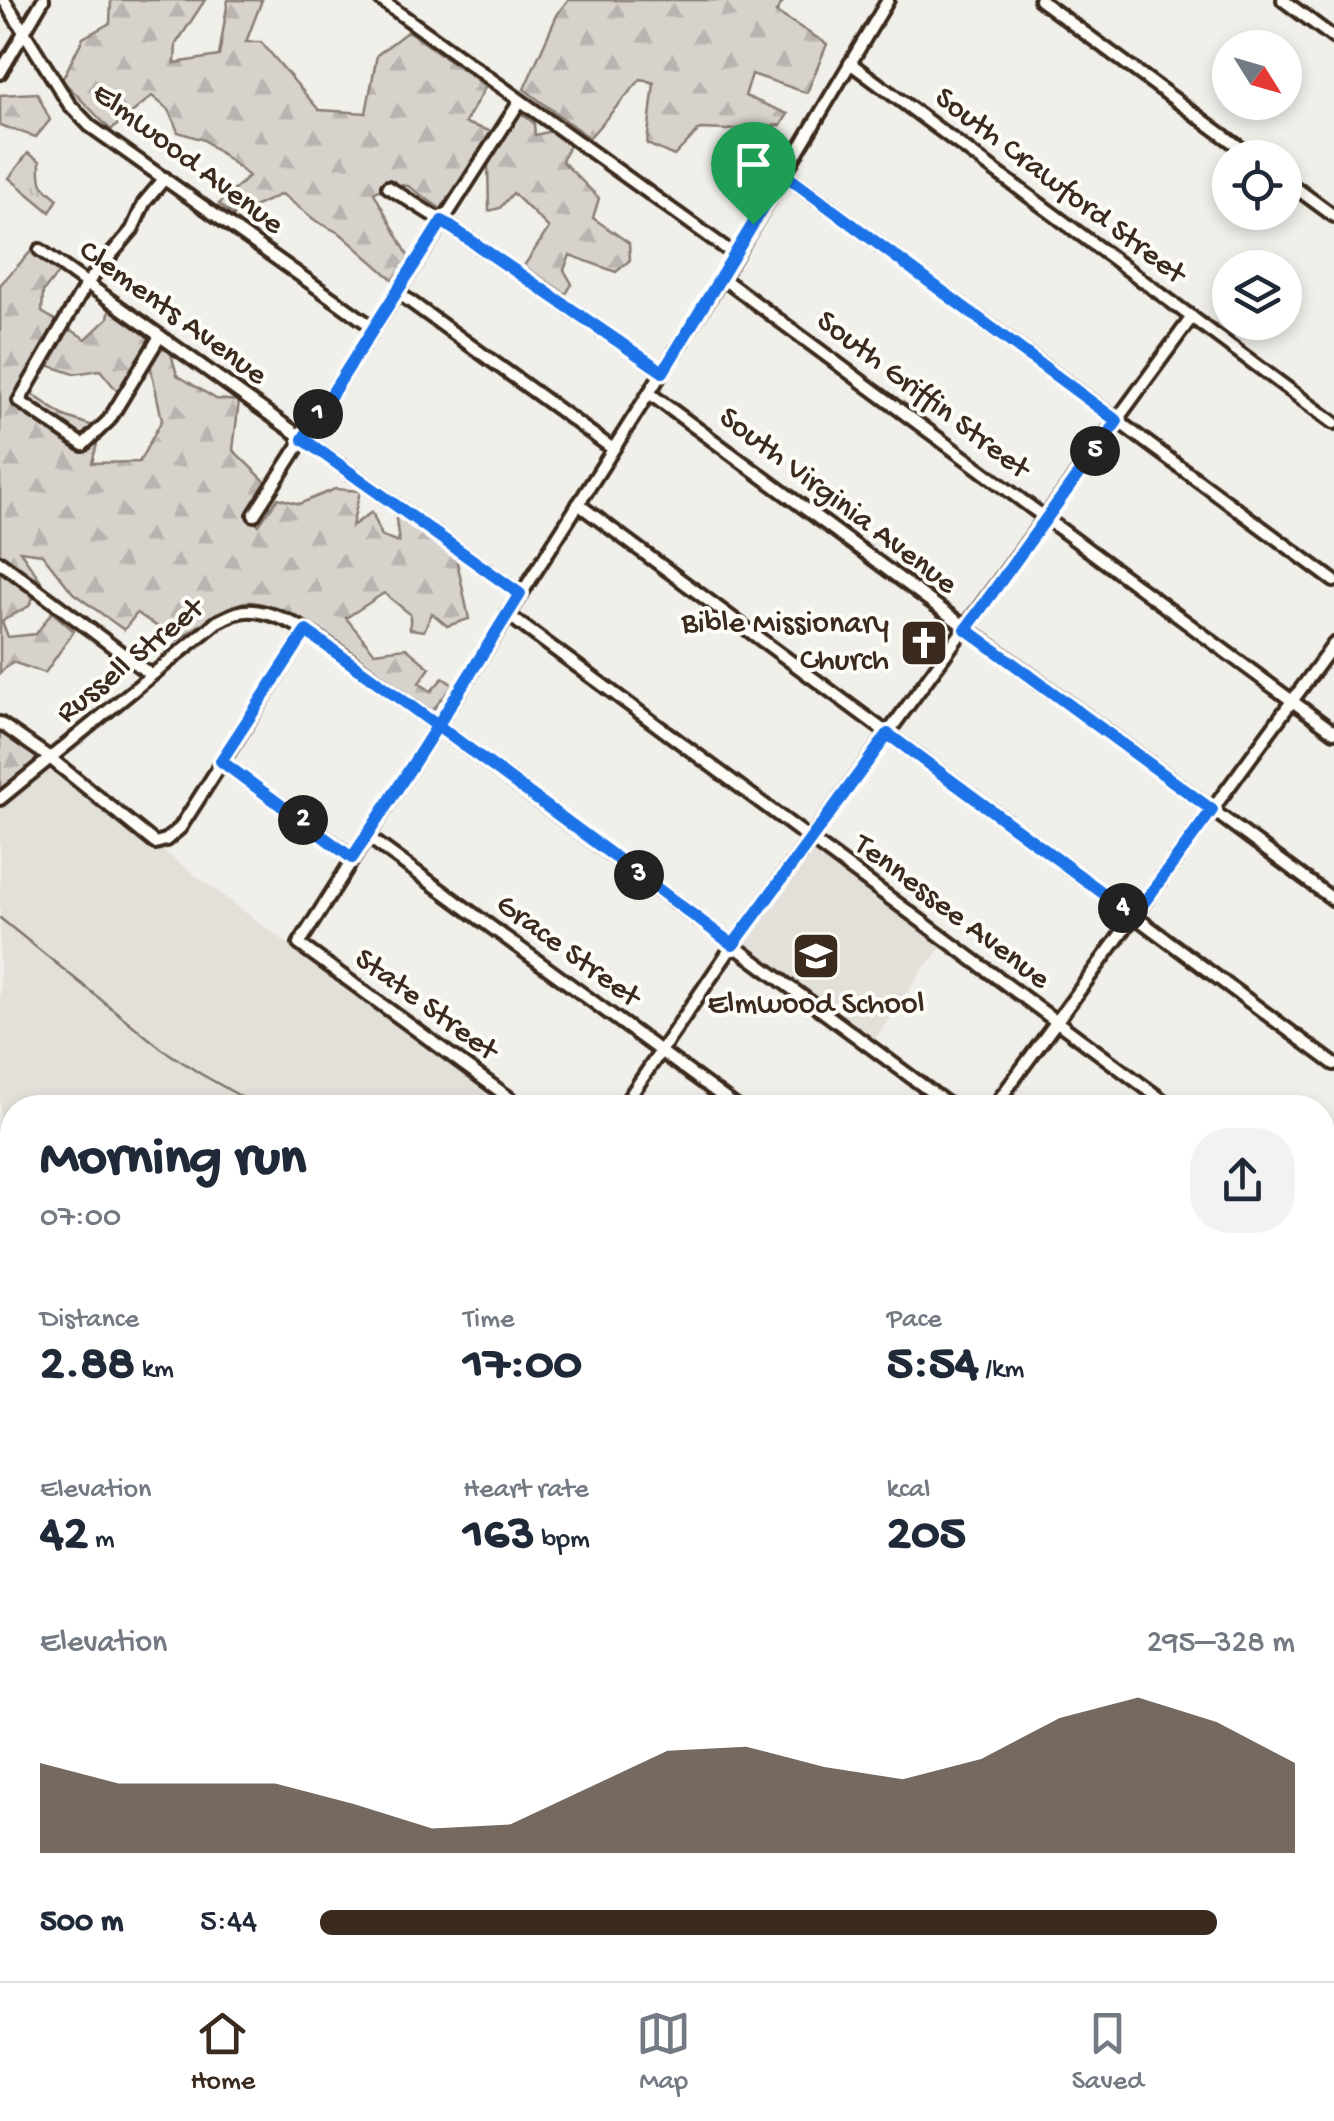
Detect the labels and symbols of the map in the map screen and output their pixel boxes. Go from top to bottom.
north arrow [1212,30,1302,120]
street label: Elmwood Avenue [84,76,291,245]
street label: South Crawford Street [926,80,1195,296]
pin [711,122,796,225]
street label: Clements Avenue [70,233,274,395]
street label: South Griffin Street [808,303,1039,490]
pin: 1 [293,389,343,439]
street label: South Virginia Avenue [710,400,964,604]
pin: 5 [1070,426,1120,476]
street label: Russell Street [50,589,215,733]
place label: Bible Missionary Church [680,606,889,681]
church icon: Bible Missionary Church [898,617,950,669]
pin: 2 [278,795,328,845]
street label: Tennessee Avenue [844,826,1057,1000]
pin: 3 [614,850,664,900]
pin: 4 [1098,883,1148,933]
street label: Grace Street [487,887,649,1019]
school or university icon: Elmwood School [790,930,842,982]
street label: State Street [346,941,507,1073]
place label: Elmwood School [707,987,925,1025]

